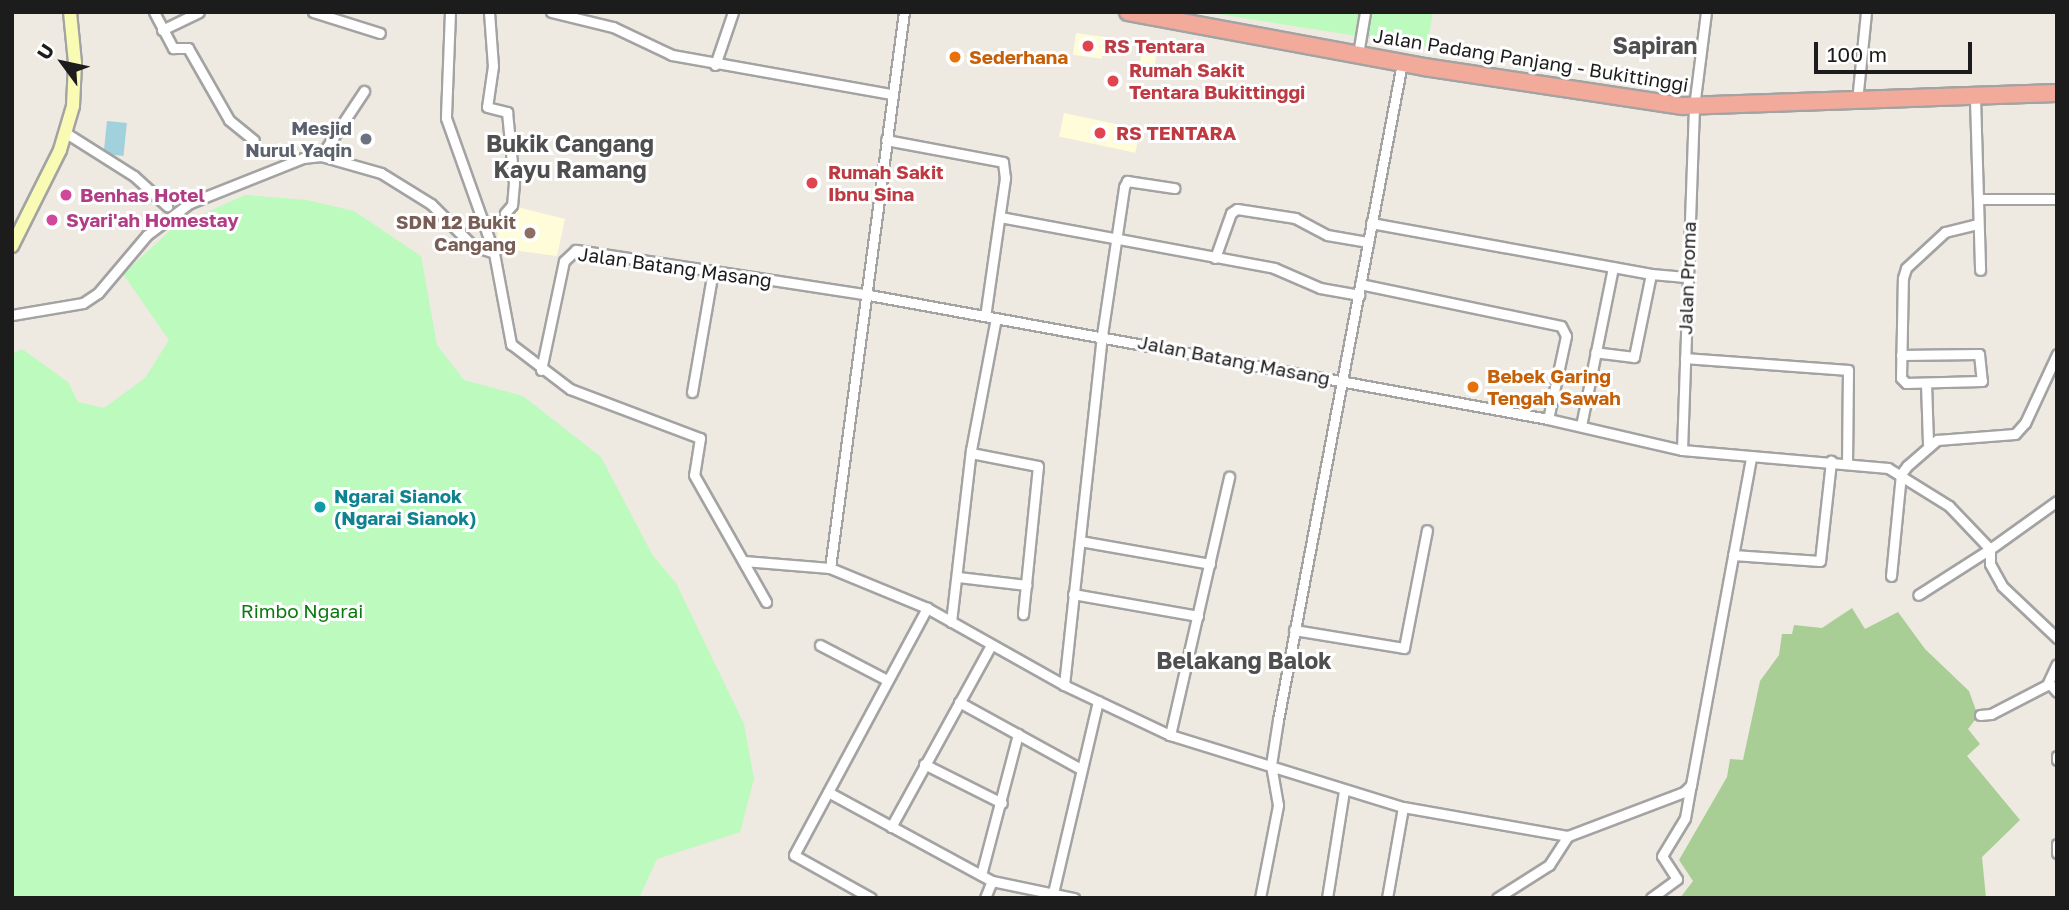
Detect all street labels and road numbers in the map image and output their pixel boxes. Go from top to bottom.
street label: Jalan Padang Panjang - Bukittinggi [1372,24,1690,96]
street label: Jalan Proma [1674,221,1700,335]
street label: Jalan Batang Masang [577,242,773,292]
street label: Jalan Batang Masang [1136,330,1332,390]

